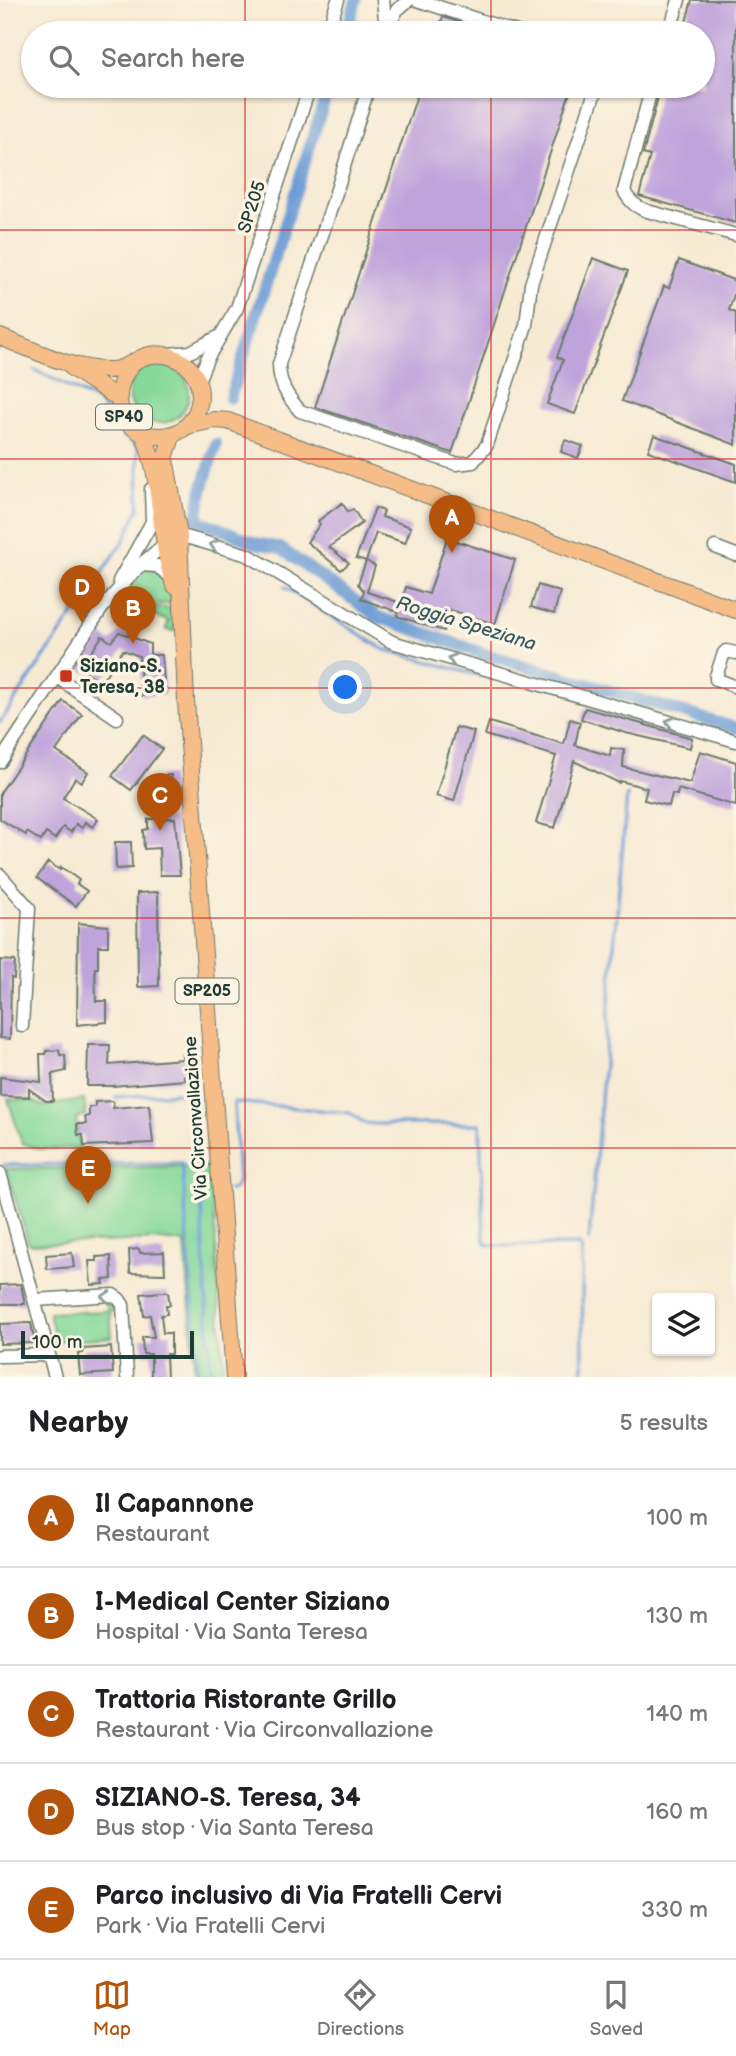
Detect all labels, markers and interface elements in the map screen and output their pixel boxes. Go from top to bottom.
search box [21,21,715,98]
icon: search [45,41,83,79]
text: Search here [101,44,245,75]
street label: SP205 [234,178,270,236]
road number: SP40 [96,404,152,430]
pin: A [429,495,475,553]
one-way arrow [208,539,220,554]
pin: D [59,565,105,623]
pin: B [110,586,156,644]
water label: Roggia Speziana [393,592,539,656]
one-way arrow [446,652,458,667]
place label: Siziano-S. Teresa, 38 [80,656,165,698]
marker: Siziano-S. Teresa, 38 [58,668,74,684]
your location [328,670,362,704]
one-way arrow [665,716,677,730]
pin: C [137,773,183,831]
road number: SP205 [176,979,238,1004]
street label: Via Circonvallazione [180,1035,212,1201]
pin: E [65,1146,111,1204]
one-way arrow [100,1290,111,1305]
map controls [652,1293,715,1356]
button: layers [652,1293,715,1356]
scale bar [21,1328,194,1360]
text: 100 m [32,1331,83,1354]
text: Nearby [28,1405,128,1441]
text: 5 results [620,1409,708,1437]
text: Il Capannone [95,1489,254,1520]
text: A [44,1504,58,1532]
text: 100 m [647,1504,708,1532]
text: Restaurant [95,1520,209,1548]
text: I-Medical Center Siziano [95,1587,390,1618]
text: B [43,1602,59,1630]
text: 130 m [646,1602,708,1630]
text: Hospital · Via Santa Teresa [95,1618,368,1646]
text: Trattoria Ristorante Grillo [95,1685,397,1716]
text: C [43,1700,59,1728]
text: 140 m [646,1700,708,1728]
text: Restaurant · Via Circonvallazione [95,1716,433,1744]
text: SIZIANO-S. Teresa, 34 [95,1783,361,1814]
text: D [43,1798,59,1826]
text: 160 m [646,1798,708,1826]
text: Bus stop · Via Santa Teresa [95,1814,374,1842]
text: Parco inclusivo di Via Fratelli Cervi [95,1881,502,1912]
text: E [44,1896,58,1924]
text: 330 m [641,1896,708,1924]
text: Park · Via Fratelli Cervi [95,1912,325,1940]
tab: Map [93,1976,131,2041]
tab: Directions [317,1976,404,2041]
tab: Saved [590,1976,643,2041]

